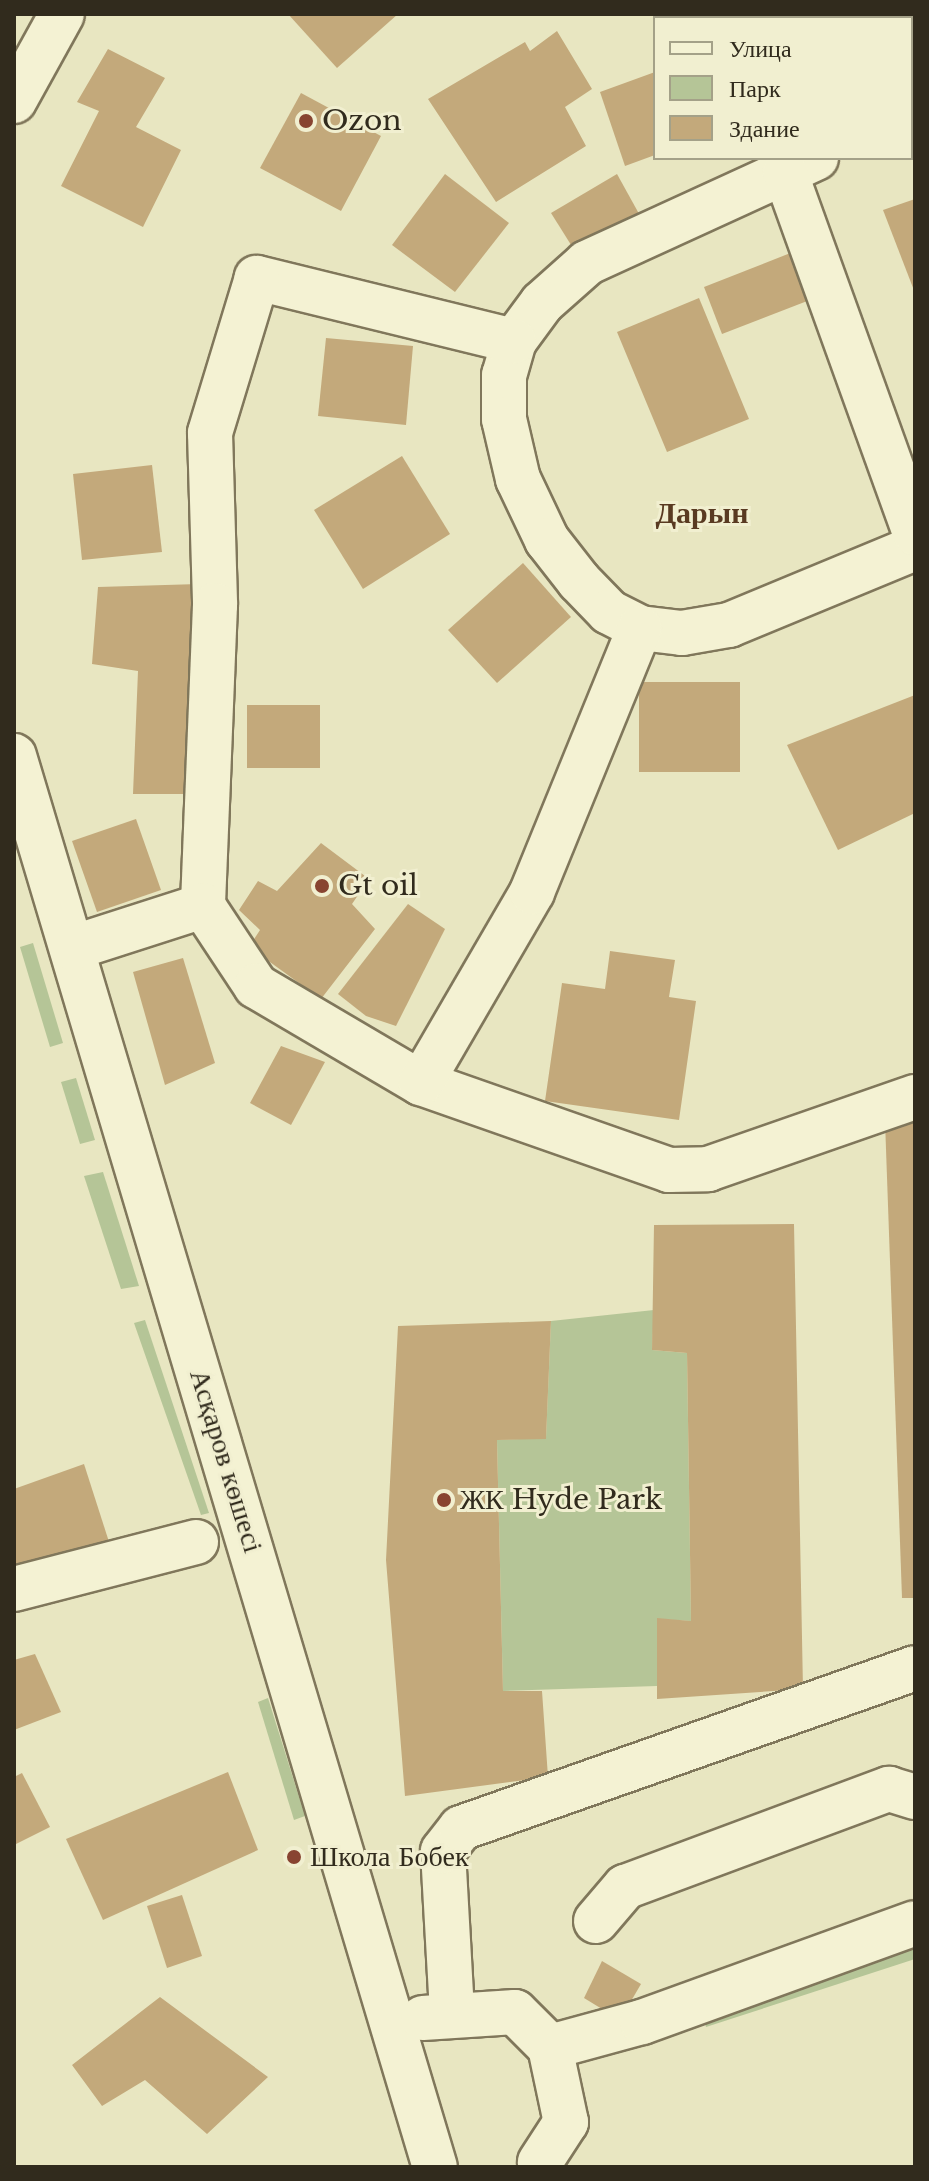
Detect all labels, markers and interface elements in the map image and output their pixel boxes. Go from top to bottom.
legend [653,16,913,160]
text: Улица [729,34,792,63]
text: Парк [729,74,781,103]
place label: Ozon [322,104,401,138]
marker: Ozon [297,112,315,130]
text: Здание [729,114,800,143]
district label: Дарын [655,495,749,531]
place label: Gt oil [338,869,418,903]
marker: Gt oil [313,877,331,895]
street label: Асқаров көшесі [182,1365,270,1557]
place label: ЖК Hyde Park [460,1483,662,1517]
marker: ЖК Hyde Park [435,1491,453,1509]
place label: Школа Бобек [310,1840,468,1874]
marker: Школа Бобек [285,1848,303,1866]

